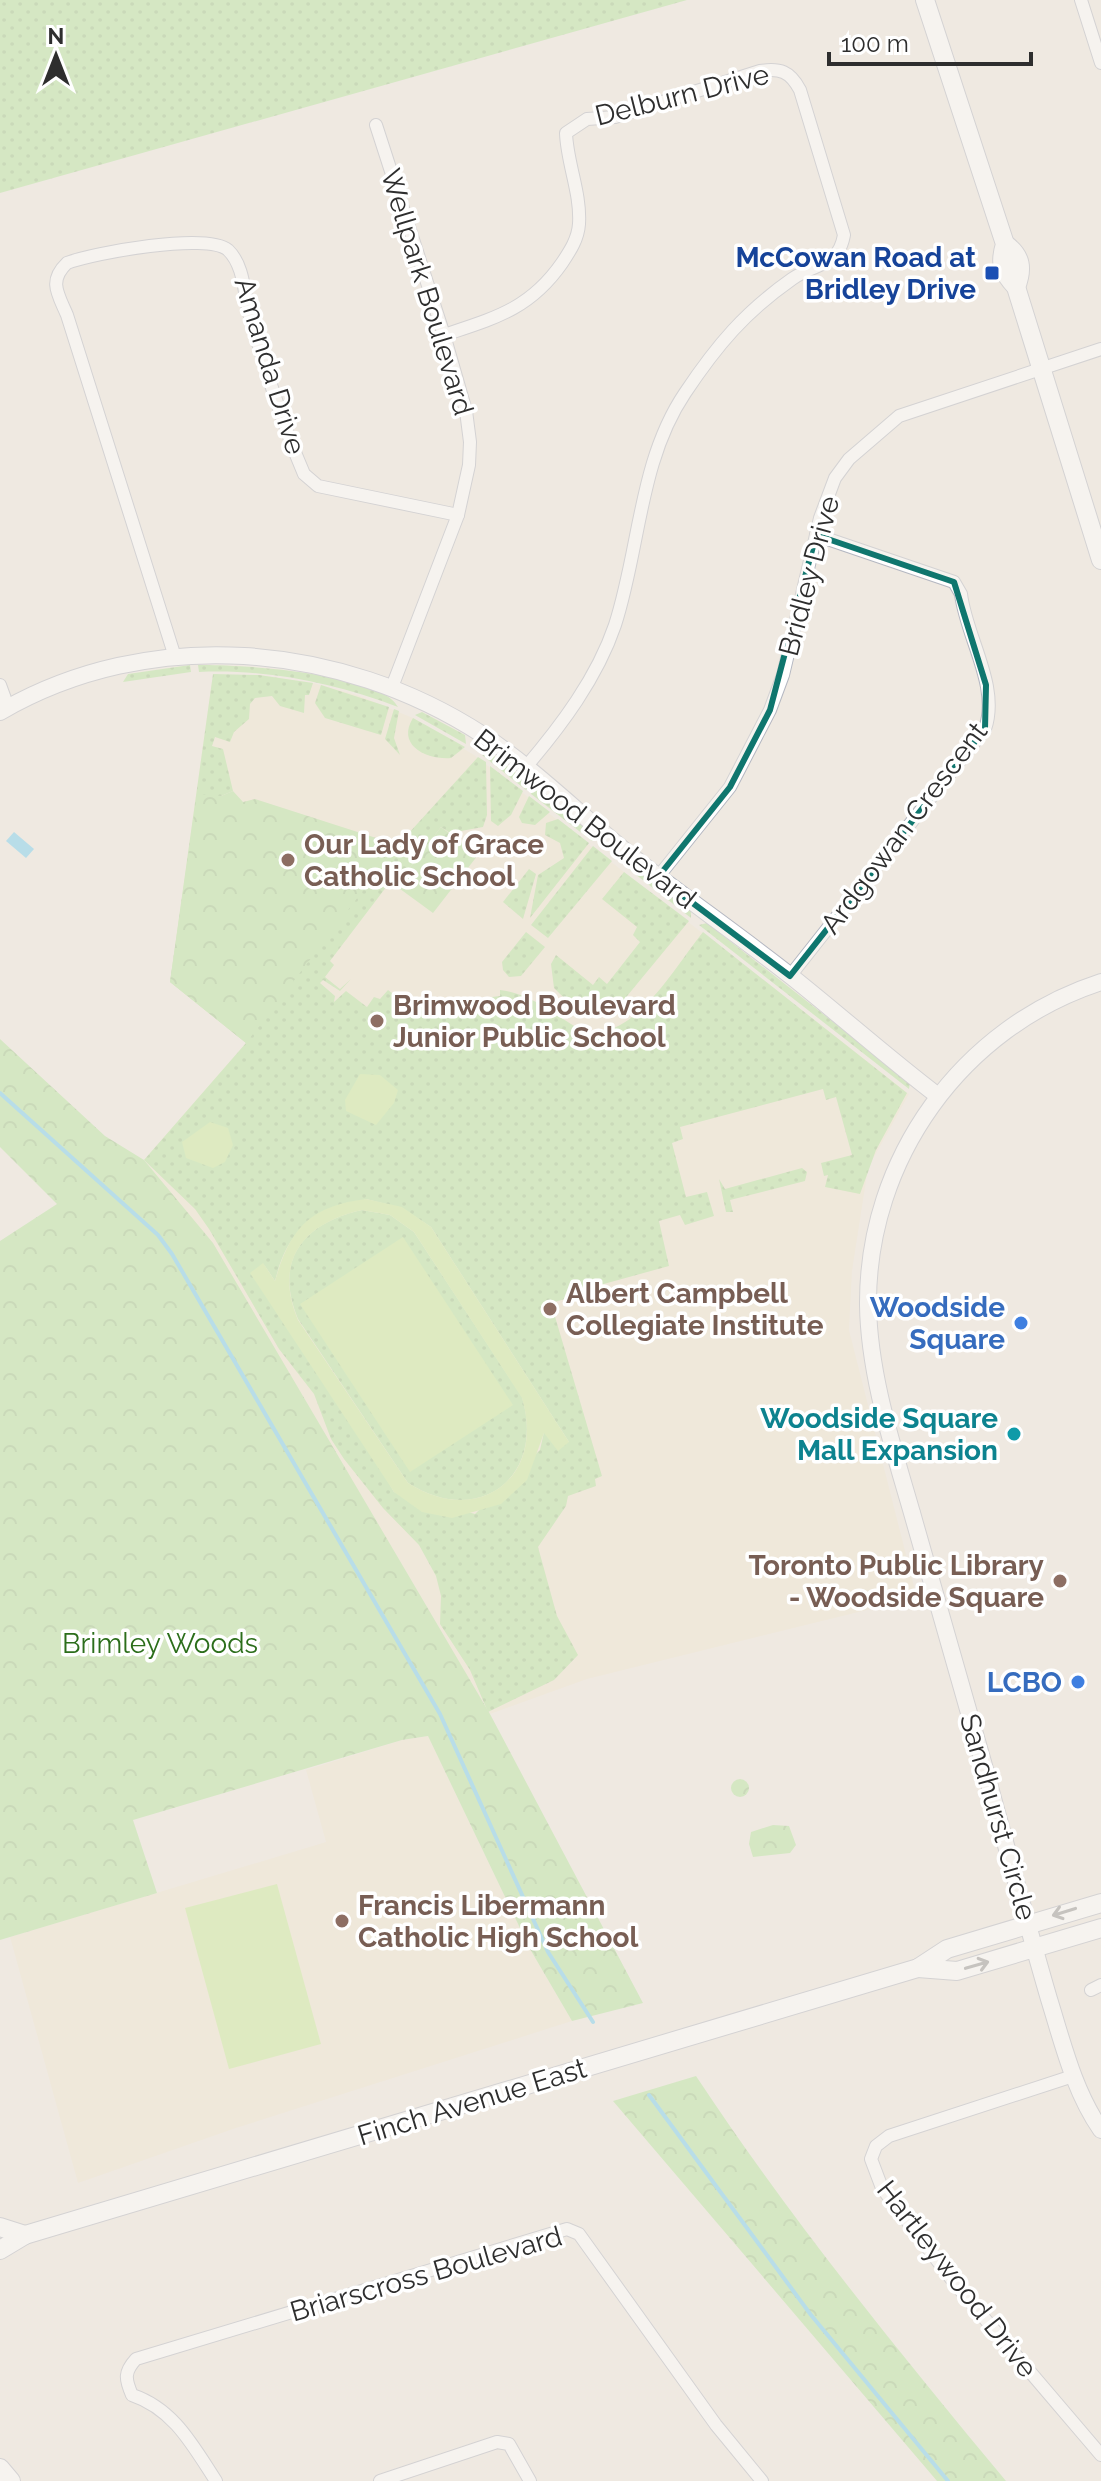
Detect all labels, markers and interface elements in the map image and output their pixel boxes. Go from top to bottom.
north arrow [16,16,96,96]
scale bar [829,16,1031,66]
text: N [48,23,64,49]
text: 100 m [841,29,909,58]
street label: Delburn Drive [592,57,772,133]
street label: Wellpark Boulevard [374,165,480,419]
place label: McCowan Road at Bridley Drive [735,241,976,306]
marker: McCowan Road at Bridley Drive [983,264,1001,282]
street label: Amanda Drive [227,274,313,458]
street label: Bridley Drive [772,493,846,659]
street label: Ardgowan Crescent [814,715,995,940]
street label: Brimwood Boulevard [468,722,702,916]
place label: Our Lady of Grace Catholic School [304,828,544,893]
marker: Our Lady of Grace Catholic School [279,851,297,869]
place label: Brimwood Boulevard Junior Public School [393,989,676,1054]
marker: Brimwood Boulevard Junior Public School [368,1012,386,1030]
place label: Albert Campbell Collegiate Institute [566,1277,824,1342]
place label: Woodside Square [870,1291,1005,1356]
marker: Albert Campbell Collegiate Institute [541,1300,559,1318]
marker: Woodside Square [1012,1314,1030,1332]
place label: Woodside Square Mall Expansion [760,1402,998,1467]
marker: Woodside Square Mall Expansion [1005,1425,1023,1443]
place label: Toronto Public Library - Woodside Square [748,1549,1045,1614]
marker: Toronto Public Library - Woodside Square [1051,1572,1069,1590]
park label: Brimley Woods [62,1627,258,1660]
place label: LCBO [987,1666,1062,1699]
marker: LCBO [1069,1673,1087,1691]
street label: Sandhurst Circle [953,1710,1043,1924]
place label: Francis Libermann Catholic High School [358,1889,638,1954]
one-way arrow [1052,1905,1078,1920]
marker: Francis Libermann Catholic High School [333,1912,351,1930]
one-way arrow [964,1957,989,1971]
street label: Finch Avenue East [354,2051,591,2152]
street label: Hartleywood Drive [870,2174,1044,2384]
street label: Briarscross Boulevard [286,2219,566,2329]

